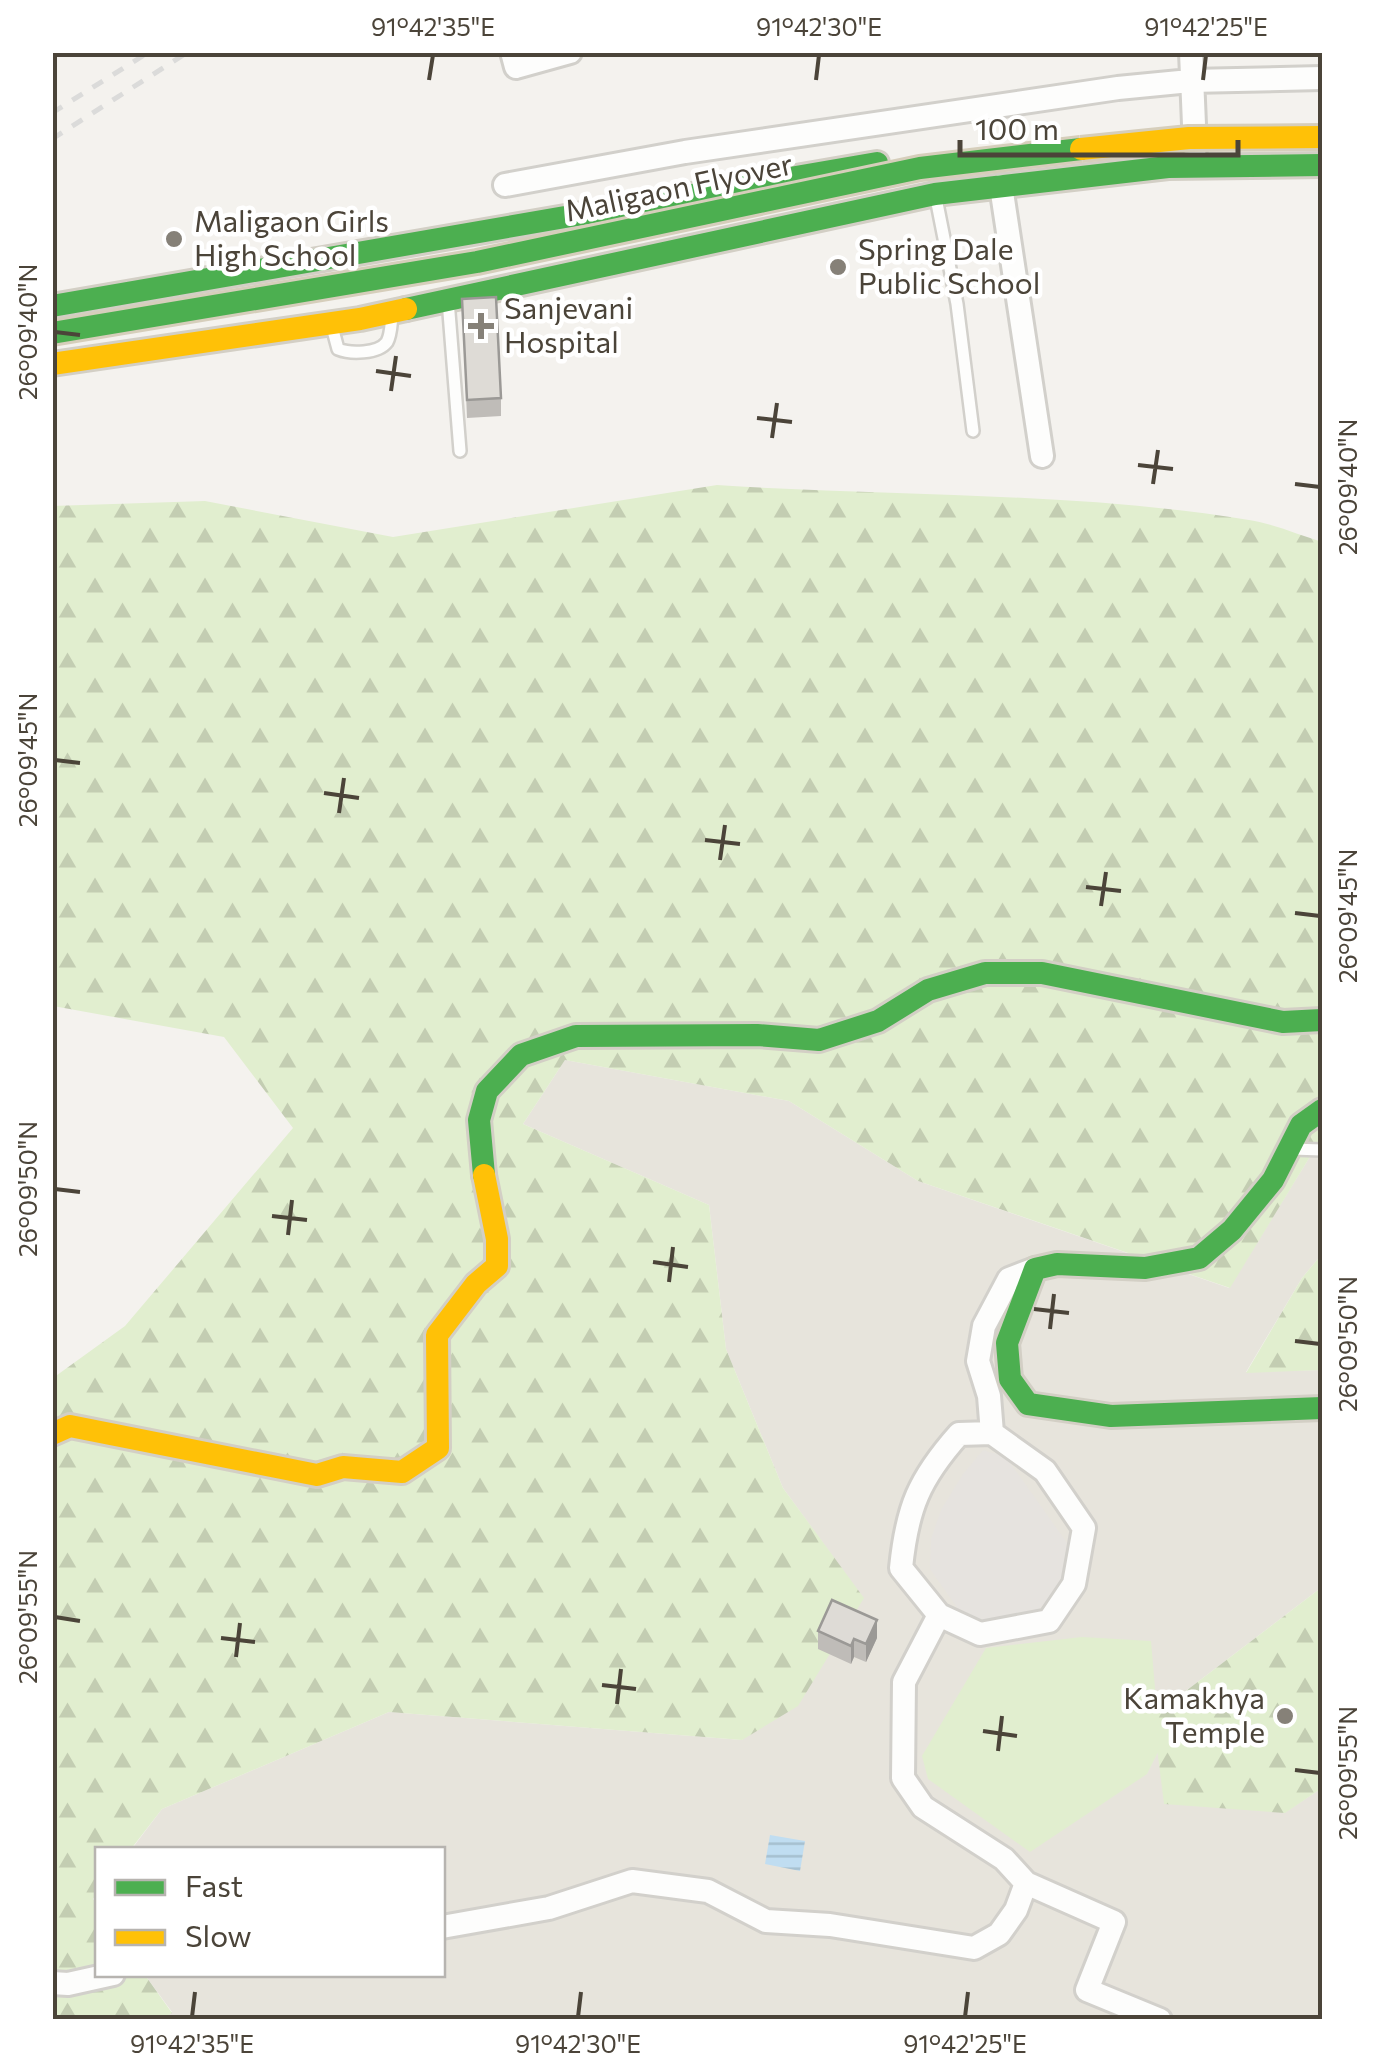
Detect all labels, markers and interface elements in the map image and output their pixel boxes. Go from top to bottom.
text: 91°42'35"E [371,11,495,41]
text: 91°42'30"E [756,11,882,41]
text: 91°42'25"E [1144,11,1268,41]
scale bar [960,95,1238,157]
text: 100 m [975,109,1059,146]
street label: Maligaon Flyover [561,143,796,228]
place label: Maligaon Girls High School [194,201,389,272]
marker: Maligaon Girls High School [163,228,185,250]
place label: Spring Dale Public School [858,229,1040,300]
marker: Spring Dale Public School [827,256,849,278]
text: 26°09'40"N [12,264,42,400]
place label: Sanjevani Hospital [504,288,633,359]
marker: Sanjevani Hospital [468,313,494,339]
text: 26°09'40"N [1332,419,1362,555]
text: 26°09'45"N [12,693,42,827]
text: 26°09'45"N [1332,849,1362,983]
text: 26°09'50"N [12,1121,42,1257]
text: 26°09'50"N [1332,1276,1362,1412]
text: 26°09'55"N [12,1550,42,1684]
place label: Kamakhya Temple [1123,1678,1265,1749]
marker: Kamakhya Temple [1274,1705,1296,1727]
text: 26°09'55"N [1332,1706,1362,1840]
legend [95,1847,445,1977]
text: Fast [185,1866,243,1903]
text: Slow [185,1916,252,1953]
text: 91°42'35"E [130,2028,254,2058]
text: 91°42'30"E [515,2028,641,2058]
text: 91°42'25"E [903,2028,1027,2058]

